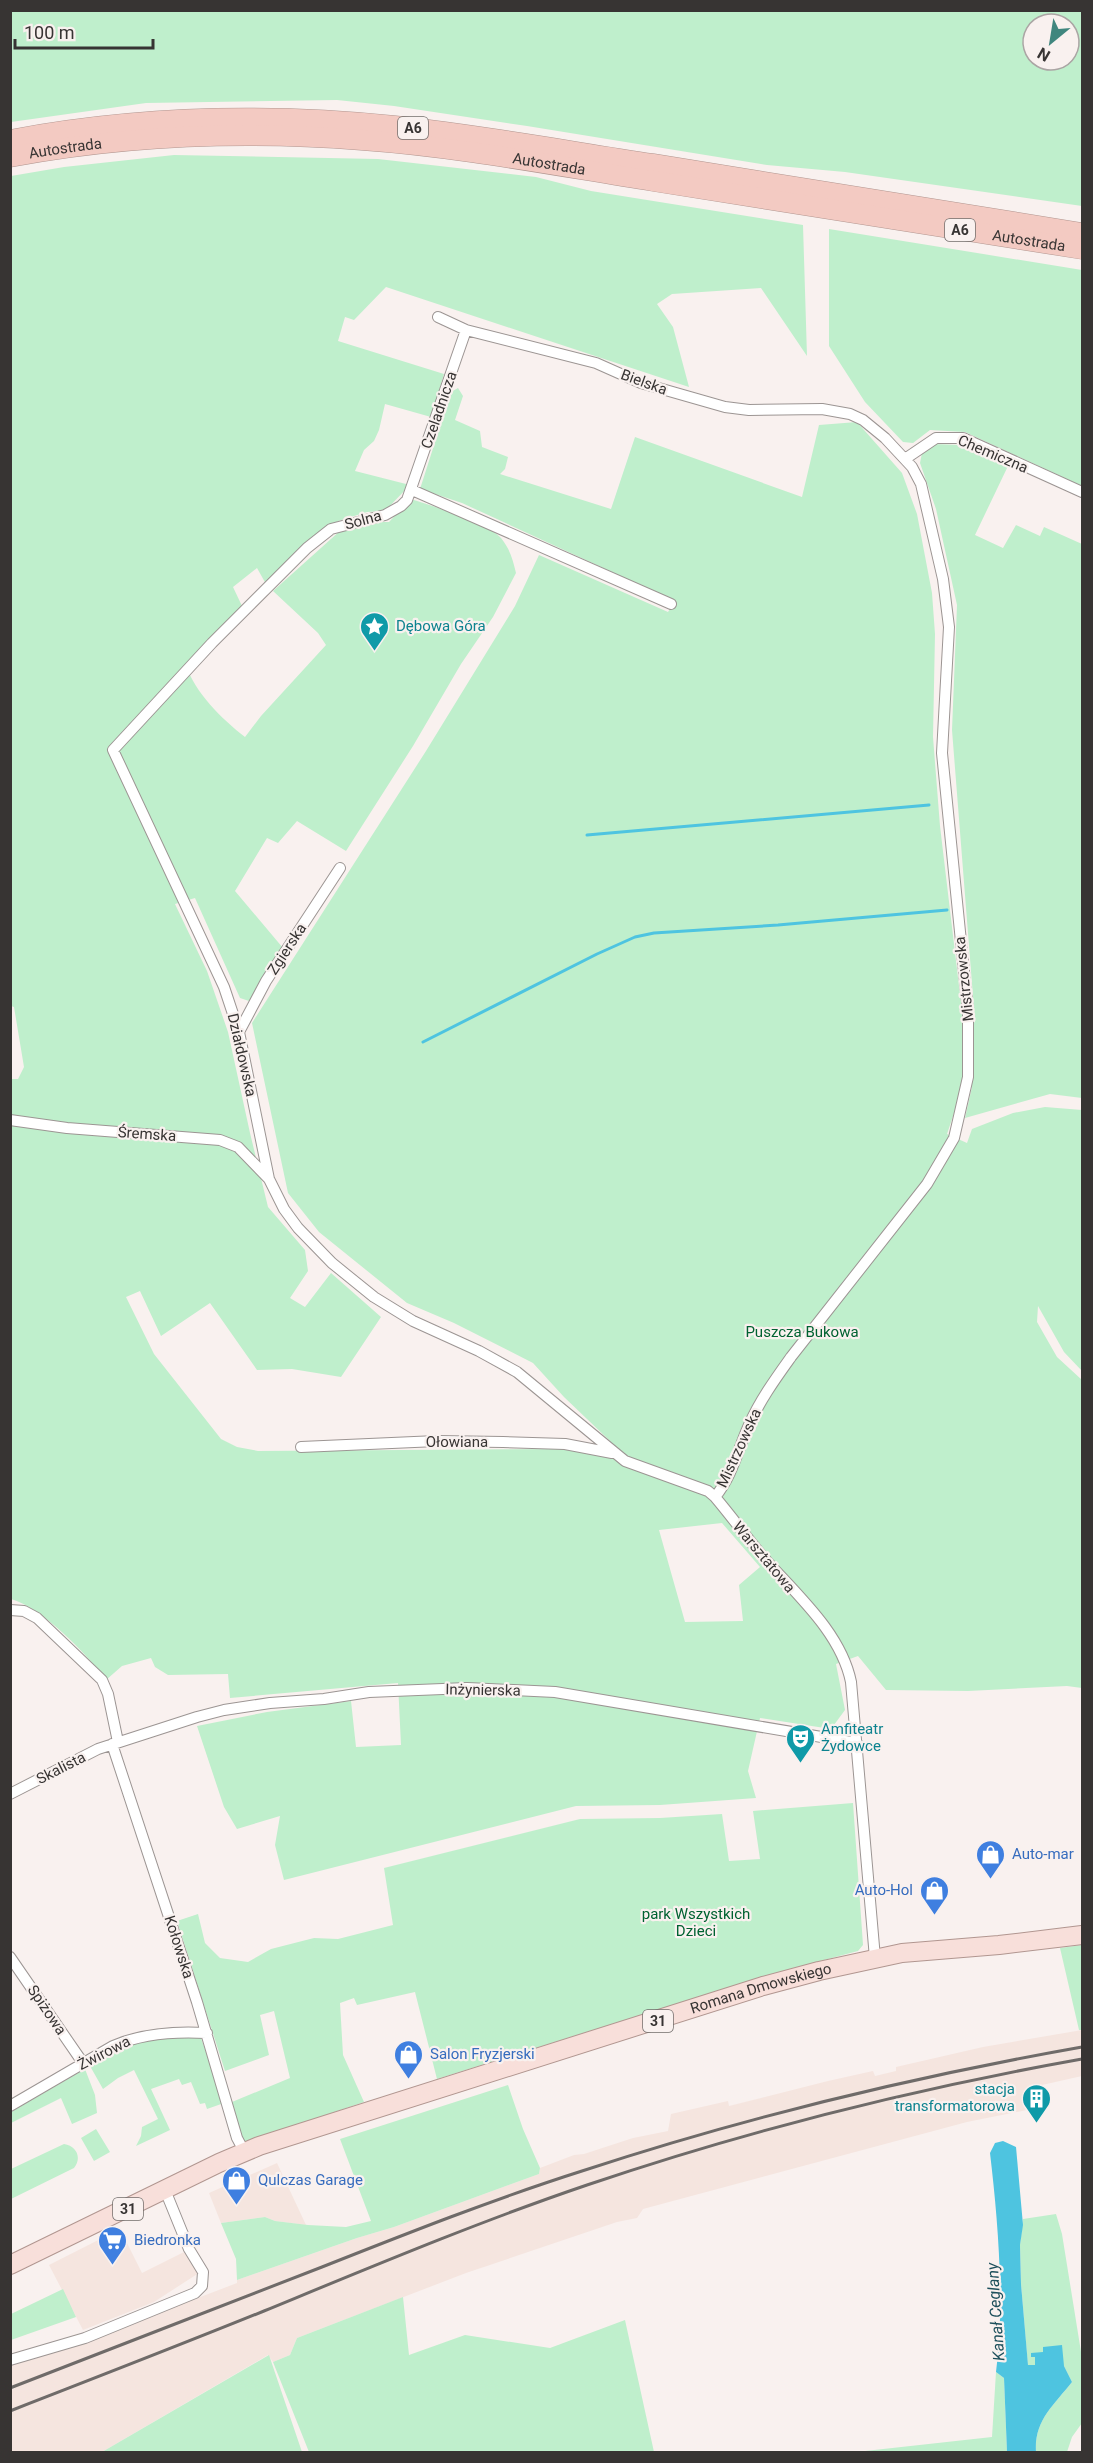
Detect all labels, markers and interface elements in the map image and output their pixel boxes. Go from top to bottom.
scale bar [15,12,153,50]
north arrow [1021,12,1081,72]
text: 100 m [24,22,75,43]
text: N [1034,44,1053,66]
road number: A6 [398,117,428,139]
street label: Autostrada [27,134,103,162]
street label: Autostrada [511,149,587,179]
road number: A6 [945,219,975,241]
street label: Autostrada [991,226,1067,255]
street label: Bielska [618,365,670,399]
street label: Czeladnicza [417,369,461,451]
street label: Chemiczna [955,431,1031,477]
street label: Solna [343,506,383,534]
place icon: Dębowa Góra [359,610,391,652]
place label: Dębowa Góra [396,617,486,635]
street label: Zgierska [264,920,310,978]
street label: Mistrzowska [951,936,977,1022]
street label: Działdowska [224,1012,260,1098]
street label: Śremska [117,1123,177,1145]
park label: Puszcza Bukowa [745,1323,859,1341]
street label: Mistrzowska [713,1406,765,1490]
street label: Ołowiana [426,1433,488,1451]
street label: Warsztatowa [729,1518,799,1596]
street label: Inżynierska [445,1680,521,1700]
place label: Amfiteatr Żydowce [821,1720,883,1755]
theatre icon: Amfiteatr Żydowce [784,1722,816,1764]
street label: Skalista [33,1748,89,1788]
shop icon: Auto-mar [975,1838,1007,1880]
place label: Auto-mar [1012,1845,1074,1863]
shop icon: Auto-Hol [918,1874,950,1916]
place label: Auto-Hol [855,1881,913,1899]
park label: park Wszystkich Dzieci [642,1905,750,1940]
street label: Kołowska [160,1913,198,1981]
street label: Romana Dmowskiego [688,1960,833,2018]
street label: Spiżowa [24,1982,70,2038]
road number: 31 [643,2010,673,2032]
street label: Żwirowa [75,2032,133,2074]
shop icon: Salon Fryzjerski [393,2038,425,2080]
place label: Salon Fryzjerski [430,2045,535,2063]
place label: stacja transformatorowa [895,2080,1015,2115]
building icon: stacja transformatorowa [1020,2082,1052,2124]
shop icon: Qulczas Garage [221,2164,253,2206]
place label: Qulczas Garage [258,2171,363,2189]
road number: 31 [113,2198,143,2220]
supermarket icon: Biedronka [97,2224,129,2266]
place label: Biedronka [134,2231,201,2249]
water label: Kanał Ceglany [983,2262,1008,2362]

